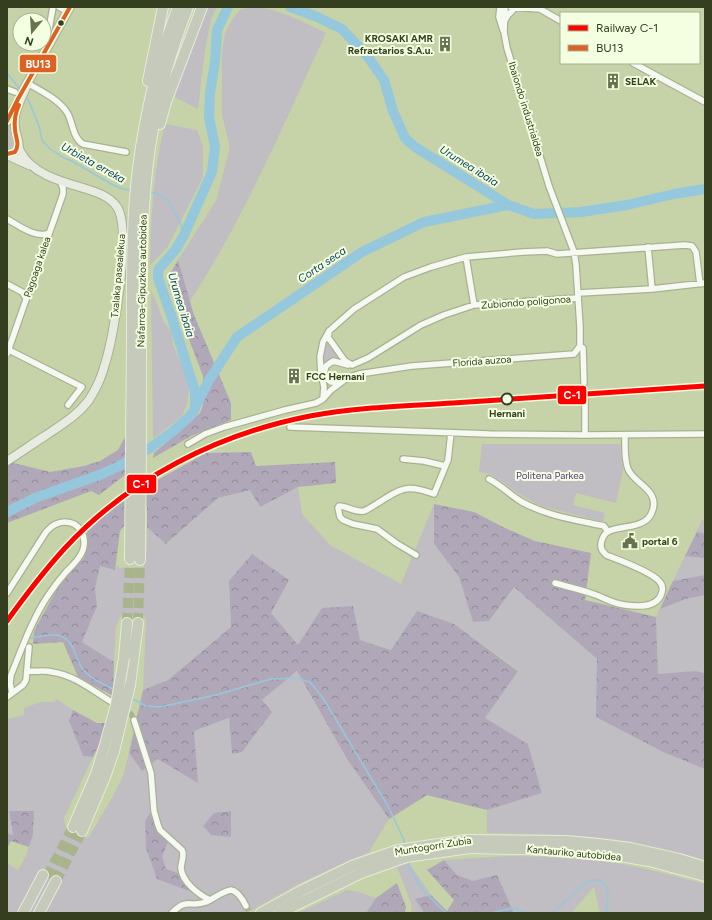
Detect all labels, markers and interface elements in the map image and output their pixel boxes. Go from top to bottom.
north arrow [12,12,52,52]
legend [560,12,700,64]
unlabelled marker [56,18,66,28]
text: Railway C-1 [596,21,658,35]
place label: KROSAKI AMR Refractarios S.A.u. [348,32,434,57]
text: N [23,34,35,49]
building icon: KROSAKI AMR Refractarios S.A.u. [436,35,454,53]
text: BU13 [596,41,623,55]
line badge: BU13 [19,54,57,73]
text: BU13 [25,58,51,71]
street label: Ibaiondo industrialdea [505,60,547,158]
building icon: SELAK [604,72,622,90]
place label: SELAK [625,75,656,88]
water label: Urbieta erreka [59,140,128,186]
water label: Urumea ibaia [437,143,501,189]
street label: Nafarroa-Gipuzkoa autobidea [134,215,150,347]
street label: Txalaka pasealekua [108,233,128,319]
street label: Pagoaga kalea [20,235,54,299]
water label: Corta seca [296,244,349,286]
water label: Urumea ibaia [165,271,197,339]
street label: Zubiondo poligonoa [481,292,571,312]
street label: Florida auzoa [452,352,512,370]
building icon: FCC Hernani [285,367,303,385]
place label: FCC Hernani [306,370,365,383]
line badge: C-1 [557,385,587,405]
text: C-1 [563,389,581,402]
marker: Hernani [500,392,514,406]
place label: Hernani [489,407,525,420]
park label: Politena Parkea [516,469,584,482]
line badge: C-1 [126,474,157,494]
text: C-1 [132,478,150,491]
public building icon: portal 6 [621,532,639,550]
place label: portal 6 [642,535,678,548]
street label: Muntogorri Zubia [394,834,472,858]
street label: Kantauriko autobidea [526,842,622,864]

